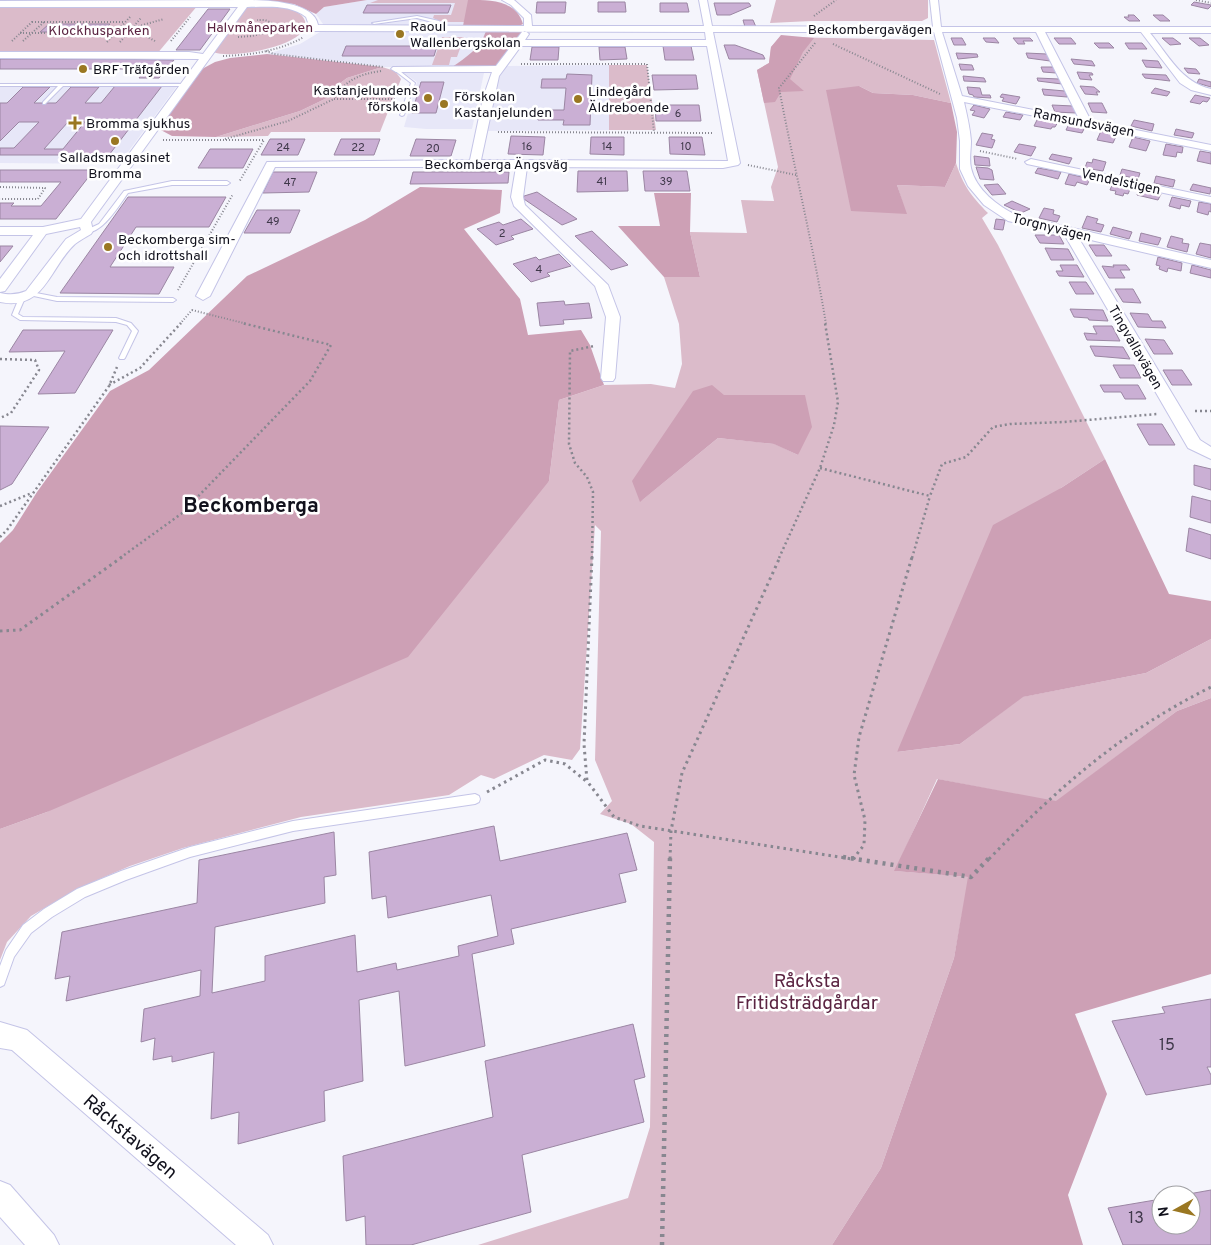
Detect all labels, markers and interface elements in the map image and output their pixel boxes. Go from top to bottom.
place label: Raoul Wallenbergskolan [410,19,521,52]
park label: Halvmåneparken [207,20,313,37]
street label: Beckombergavägen [808,22,932,39]
park label: Klockhusparken [48,23,150,40]
marker: Raoul Wallenbergskolan [394,28,406,40]
place label: BRF Träfgården [93,62,190,79]
marker: BRF Träfgården [77,63,89,75]
place label: Kastanjelundens förskola [313,83,418,116]
place label: Lindegård Äldreboende [588,84,669,117]
place label: Förskolan Kastanjelunden [454,89,552,122]
marker: Kastanjelundens förskola [422,92,434,104]
marker: Lindegård Äldreboende [572,93,584,105]
marker: Förskolan Kastanjelunden [438,98,450,110]
street label: Ramsundsvägen [1032,105,1136,142]
house number: 6 [675,107,681,121]
marker: Bromma sjukhus [68,116,82,130]
place label: Bromma sjukhus [86,116,190,133]
marker: Salladsmagasinet Bromma [109,135,121,147]
house number: 16 [522,140,532,154]
house number: 14 [602,140,613,154]
house number: 10 [680,140,692,154]
house number: 24 [276,141,290,155]
house number: 22 [351,141,365,155]
house number: 20 [426,142,440,156]
place label: Salladsmagasinet Bromma [60,150,170,183]
street label: Beckomberga Ängsväg [424,156,568,174]
street label: Vendelstigen [1079,166,1162,199]
house number: 41 [597,175,607,189]
house number: 39 [660,175,672,189]
house number: 47 [284,176,296,190]
street label: Torgnyvägen [1010,210,1093,247]
house number: 49 [266,215,280,229]
house number: 2 [499,227,505,241]
place label: Beckomberga sim- och idrottshall [118,232,236,265]
marker: Beckomberga sim- och idrottshall [102,241,114,253]
house number: 4 [536,263,543,277]
street label: Tingvallavägen [1104,303,1166,393]
district label: Beckomberga [183,493,319,520]
park label: Råcksta Fritidsträdgårdar [736,970,879,1016]
house number: 15 [1159,1036,1175,1056]
street label: Råckstavägen [78,1090,182,1185]
north arrow [1151,1185,1201,1235]
text: N [1155,1205,1174,1218]
house number: 13 [1128,1209,1144,1229]

